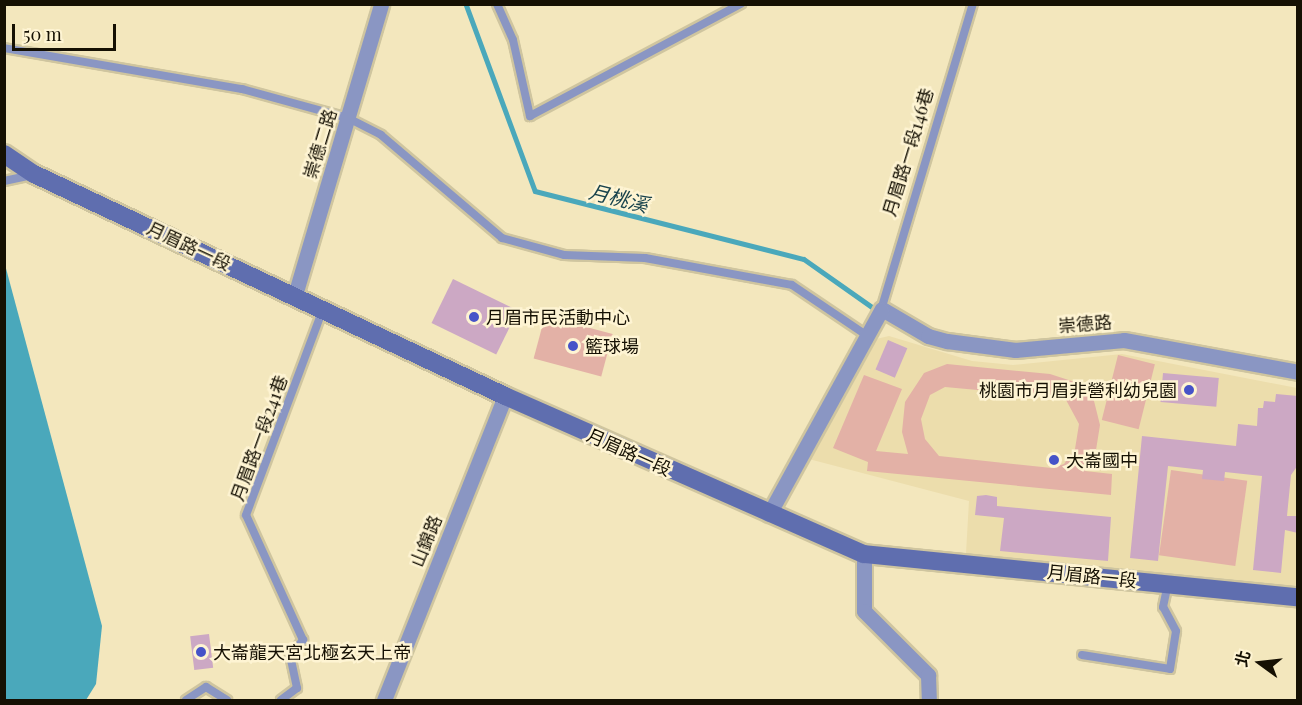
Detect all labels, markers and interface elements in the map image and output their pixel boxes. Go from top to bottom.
scale bar [15,12,118,50]
text: 50 m [23,22,62,46]
street label: 月眉路一段146巷 [878,85,938,219]
street label: 崇德二路 [299,106,341,182]
water label: 月桃溪 [587,178,651,216]
street label: 月眉路一段 [144,217,234,275]
place label: 月眉市民活動中心 [486,306,630,328]
marker: 月眉市民活動中心 [467,310,481,324]
street label: 崇德路 [1057,311,1113,337]
place label: 籃球場 [585,335,639,357]
marker: 籃球場 [566,339,580,353]
street label: 月眉路一段241巷 [226,372,292,504]
place label: 桃園市月眉非營利幼兒園 [979,379,1177,401]
marker: 桃園市月眉非營利幼兒園 [1182,383,1196,397]
street label: 月眉路一段 [583,424,675,480]
place label: 大崙國中 [1066,449,1138,471]
marker: 大崙國中 [1047,453,1061,467]
street label: 山錦路 [406,512,446,570]
street label: 月眉路一段 [1046,561,1138,591]
north arrow [1230,633,1290,693]
place label: 大崙龍天宮北極玄天上帝 [213,641,411,663]
marker: 大崙龍天宮北極玄天上帝 [194,645,208,659]
text: 北 [1230,648,1254,669]

